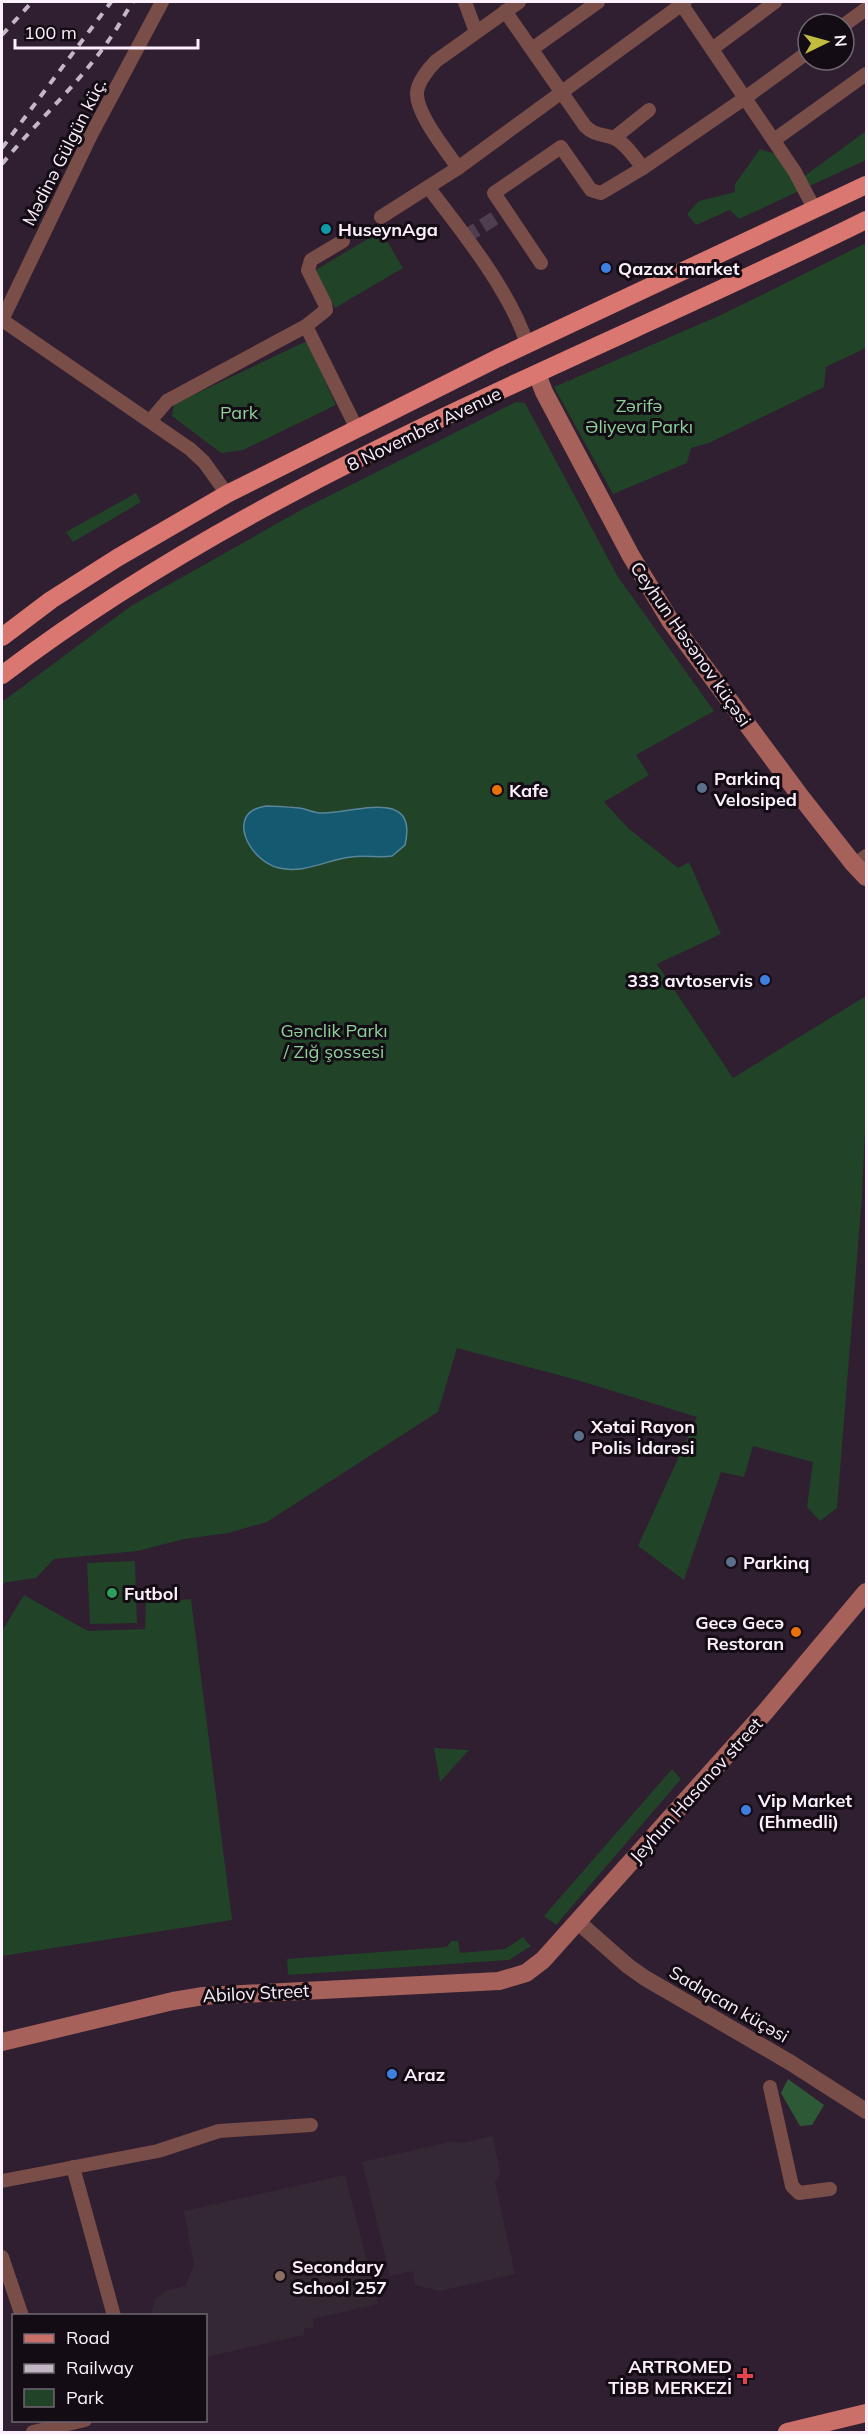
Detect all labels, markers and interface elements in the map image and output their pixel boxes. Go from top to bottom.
scale bar [15,12,198,50]
north arrow [796,12,856,72]
text: 100 m [24,21,77,44]
text: N [830,34,851,48]
street label: Mədinə Gülgün küç. [17,74,111,230]
place label: HuseynAga [338,218,438,241]
marker: HuseynAga [319,222,333,236]
place label: Qazax market [618,257,740,280]
marker: Qazax market [599,261,613,275]
street label: 8 November Avenue [343,382,505,476]
park label: Zərifə Əliyeva Parkı [585,394,693,438]
park label: Park [220,401,259,424]
street label: Ceyhun Həsənov küçəsi [625,557,757,731]
place label: Parkinq Velosiped [713,767,797,811]
place label: Kafe [509,779,549,802]
marker: Parkinq Velosiped [695,781,709,795]
marker: Kafe [490,783,504,797]
place label: 333 avtoservis [627,969,753,992]
marker: 333 avtoservis [758,973,772,987]
park label: Gənclik Parkı / Zığ şossesi [280,1019,388,1063]
place label: Xətai Rayon Polis İdarəsi [590,1415,695,1459]
marker: Xətai Rayon Polis İdarəsi [572,1429,586,1443]
place label: Parkinq [743,1551,809,1574]
marker: Parkinq [724,1555,738,1569]
place label: Futbol [124,1582,178,1605]
marker: Futbol [105,1586,119,1600]
place label: Gecə Gecə Restoran [695,1611,784,1655]
marker: Gecə Gecə Restoran [789,1625,803,1639]
street label: Jeyhun Hasanov street [625,1712,767,1868]
place label: Vip Market (Ehmedli) [757,1789,852,1833]
marker: Vip Market (Ehmedli) [739,1803,753,1817]
street label: Sadıqcan küçəsi [665,1960,793,2048]
street label: Abilov Street [202,1979,310,2007]
place label: Araz [404,2063,445,2086]
marker: Araz [385,2067,399,2081]
place label: Secondary School 257 [292,2255,387,2299]
marker: Secondary School 257 [273,2269,287,2283]
legend [12,2314,207,2422]
text: Road [66,2326,110,2349]
place label: ARTROMED TİBB MERKEZİ [608,2355,732,2399]
text: Railway [66,2356,134,2379]
marker: ARTROMED TİBB MERKEZİ [736,2367,754,2385]
text: Park [66,2386,105,2409]

